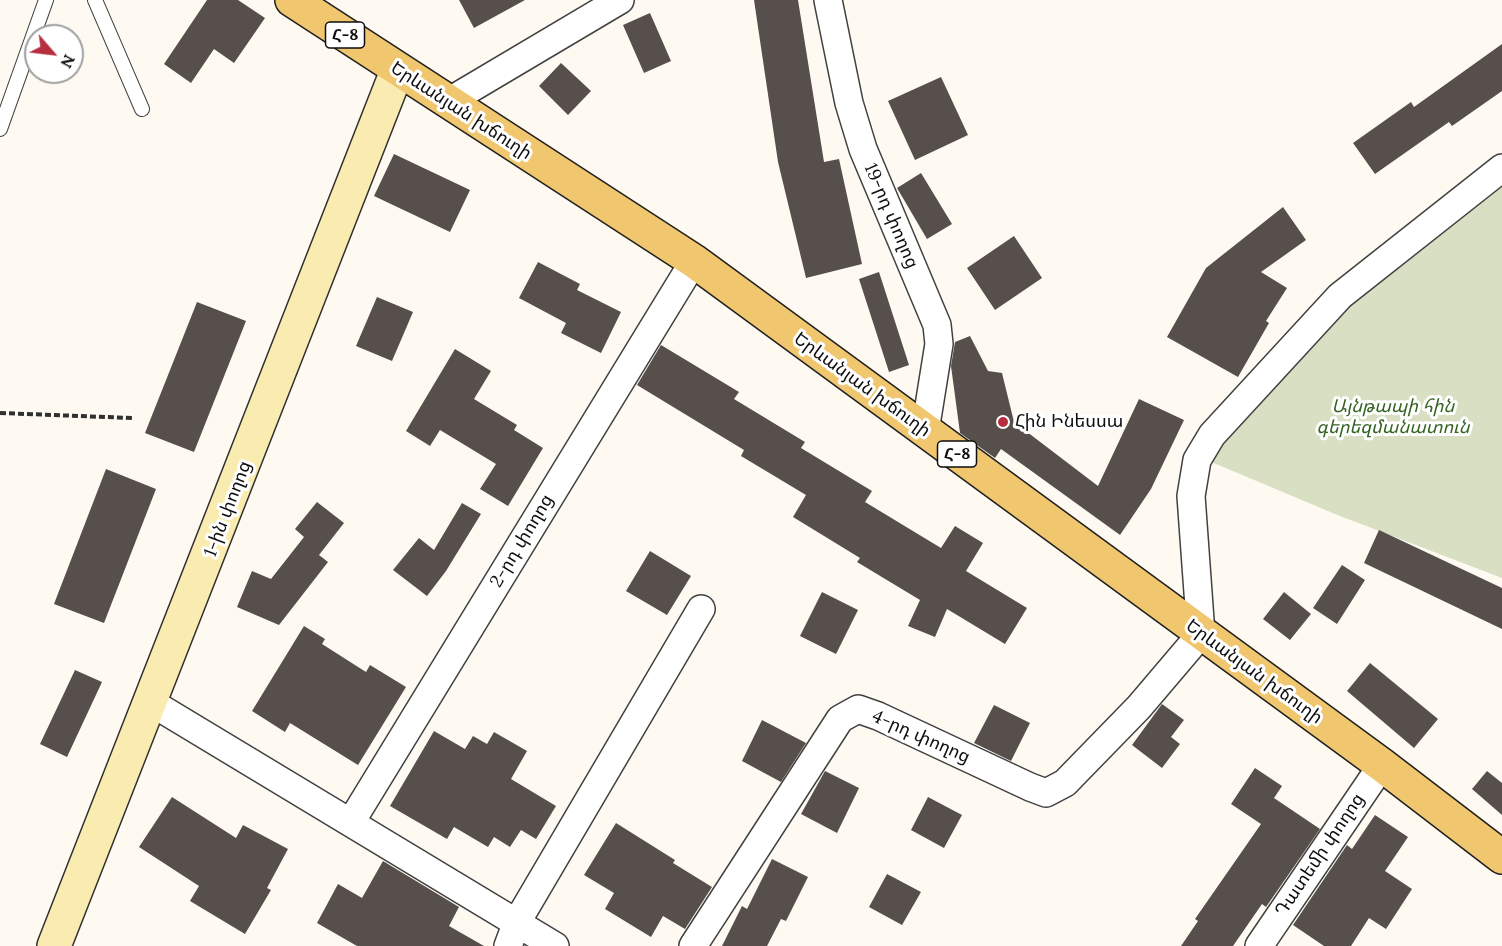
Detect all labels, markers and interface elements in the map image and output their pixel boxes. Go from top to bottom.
road number: Հ-8 [326,22,364,48]
north arrow [24,24,84,84]
text: N [56,51,80,72]
street label: Երևանյան խճուղի [386,57,536,165]
street label: 19-րդ փողոց [859,160,923,272]
street label: Երևանյան խճուղի [789,328,935,442]
park label: Այնթապի հին գերեզմանատուն [1316,396,1470,438]
place label: Հին Ինեսսա [1015,411,1123,433]
marker: Հին Ինեսսա [996,415,1010,429]
road number: Հ-8 [938,441,976,467]
street label: 1-ին փողոց [200,458,256,560]
street label: 2-րդ փողոց [486,491,558,591]
street label: Երևանյան խճուղի [1181,615,1327,729]
street label: 4-րդ փողոց [869,706,973,768]
street label: Դատեմի փողոց [1271,789,1369,921]

